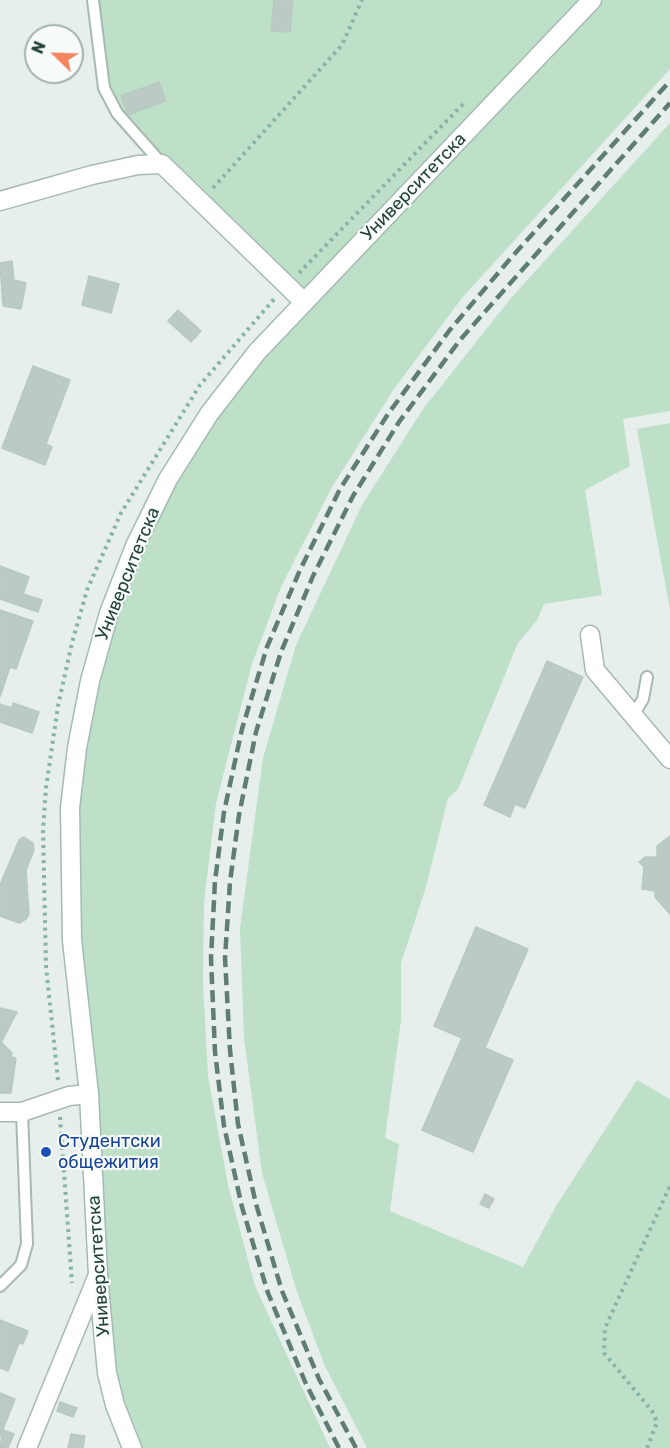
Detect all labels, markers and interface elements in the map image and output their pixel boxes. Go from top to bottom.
north arrow [24,24,84,84]
text: N [28,39,50,57]
street label: Университетска [357,129,471,245]
street label: Университетска [91,504,165,644]
place label: Студентски общежития [58,1131,161,1174]
marker: Студентски общежития [39,1145,53,1159]
street label: Университетска [83,1195,115,1337]

